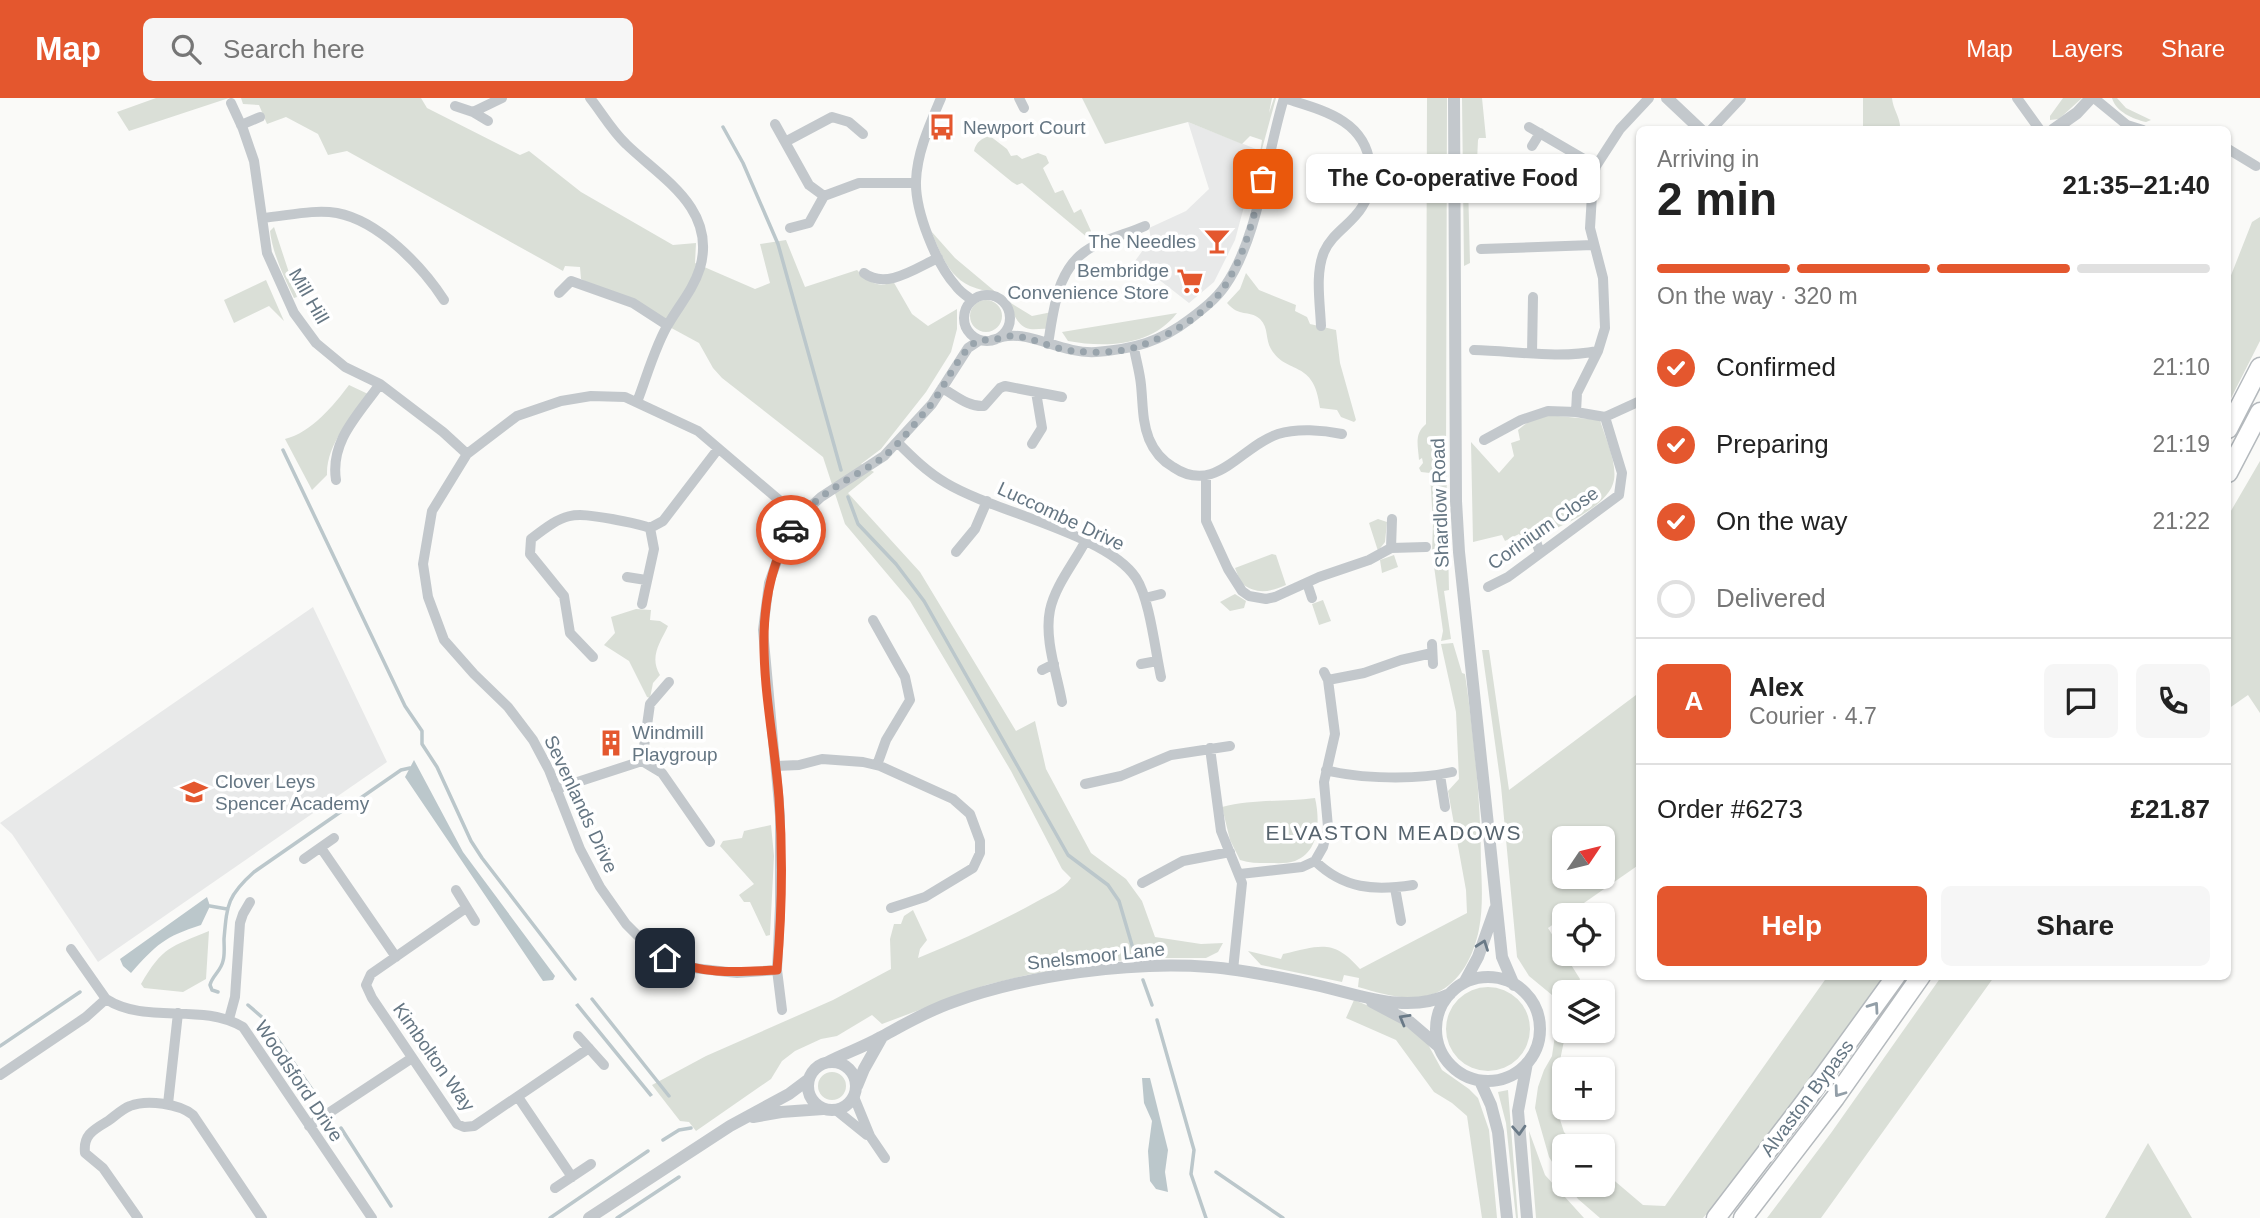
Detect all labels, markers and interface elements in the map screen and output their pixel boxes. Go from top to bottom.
search box [143,18,633,81]
text: Map [35,30,101,67]
icon: search [167,30,205,68]
text: Search here [223,34,365,64]
text: Map [1966,35,2013,62]
text: Layers [2051,35,2123,62]
text: Share [2161,35,2225,62]
bus stop icon: Newport Court [927,112,957,142]
place label: Newport Court [963,117,1086,138]
text: Arriving in [1657,146,1759,172]
pin [1233,149,1293,209]
callout: The Co-operative Food [1305,154,1599,204]
icon: bag [1244,160,1282,198]
text: The Co-operative Food [1328,165,1578,191]
text: 21:35–21:40 [2063,170,2210,200]
text: 2 min [1657,173,1777,225]
bar icon: The Needles [1202,226,1232,256]
place label: The Needles [1088,231,1196,252]
place label: Bembridge Convenience Store [1007,260,1169,303]
street label: Mill Hill [285,265,333,327]
supermarket icon: Bembridge Convenience Store [1175,266,1205,296]
text: On the way · 320 m [1657,283,1858,309]
icon: check [1657,349,1695,387]
text: Confirmed [1716,352,1836,382]
text: 21:10 [2152,354,2210,380]
icon: check [1657,426,1695,464]
text: Preparing [1716,429,1829,459]
text: 21:19 [2152,431,2210,457]
street label: Shardlow Road [1427,438,1453,568]
street label: Luccombe Drive [994,477,1128,555]
street label: Corinium Close [1484,482,1602,574]
courier [756,495,826,565]
icon: check [1657,503,1695,541]
text: On the way [1716,506,1848,536]
text: 21:22 [2152,508,2210,534]
icon: car [772,511,810,549]
text: Delivered [1716,583,1826,613]
button: chat [2044,664,2118,738]
button: phone [2136,664,2210,738]
text: Alex [1749,672,1804,702]
text: A [1685,686,1703,716]
text: Courier · 4.7 [1749,703,1877,729]
place label: Windmill Playgroup [632,722,718,765]
building icon: Windmill Playgroup [596,728,626,758]
street label: Sevenlands Drive [540,732,622,876]
place label: Clover Leys Spencer Academy [215,771,370,814]
school or university icon: Clover Leys Spencer Academy [179,777,209,807]
text: Order #6273 [1657,794,1803,824]
text: £21.87 [2130,794,2210,824]
district label: ELVASTON MEADOWS [1265,821,1523,844]
north arrow [1552,826,1615,889]
map controls [1552,826,1615,1197]
button: Help [1657,886,1927,966]
button: Share [1941,886,2210,966]
button: locate [1552,903,1615,966]
pin [635,928,695,988]
street label: Snelsmoor Lane [1026,938,1166,974]
icon: home [646,939,684,977]
one-way arrow [1474,939,1488,951]
button: layers [1552,980,1615,1043]
street label: Kimbolton Way [389,999,479,1115]
one-way arrow [1866,1002,1879,1015]
one-way arrow [1398,1014,1411,1027]
street label: Woodsford Drive [251,1017,347,1145]
street label: Alvaston Bypass [1756,1036,1858,1160]
button: + [1552,1057,1615,1120]
one-way arrow [1835,1084,1847,1097]
one-way arrow [1511,1125,1526,1136]
button: − [1552,1134,1615,1197]

